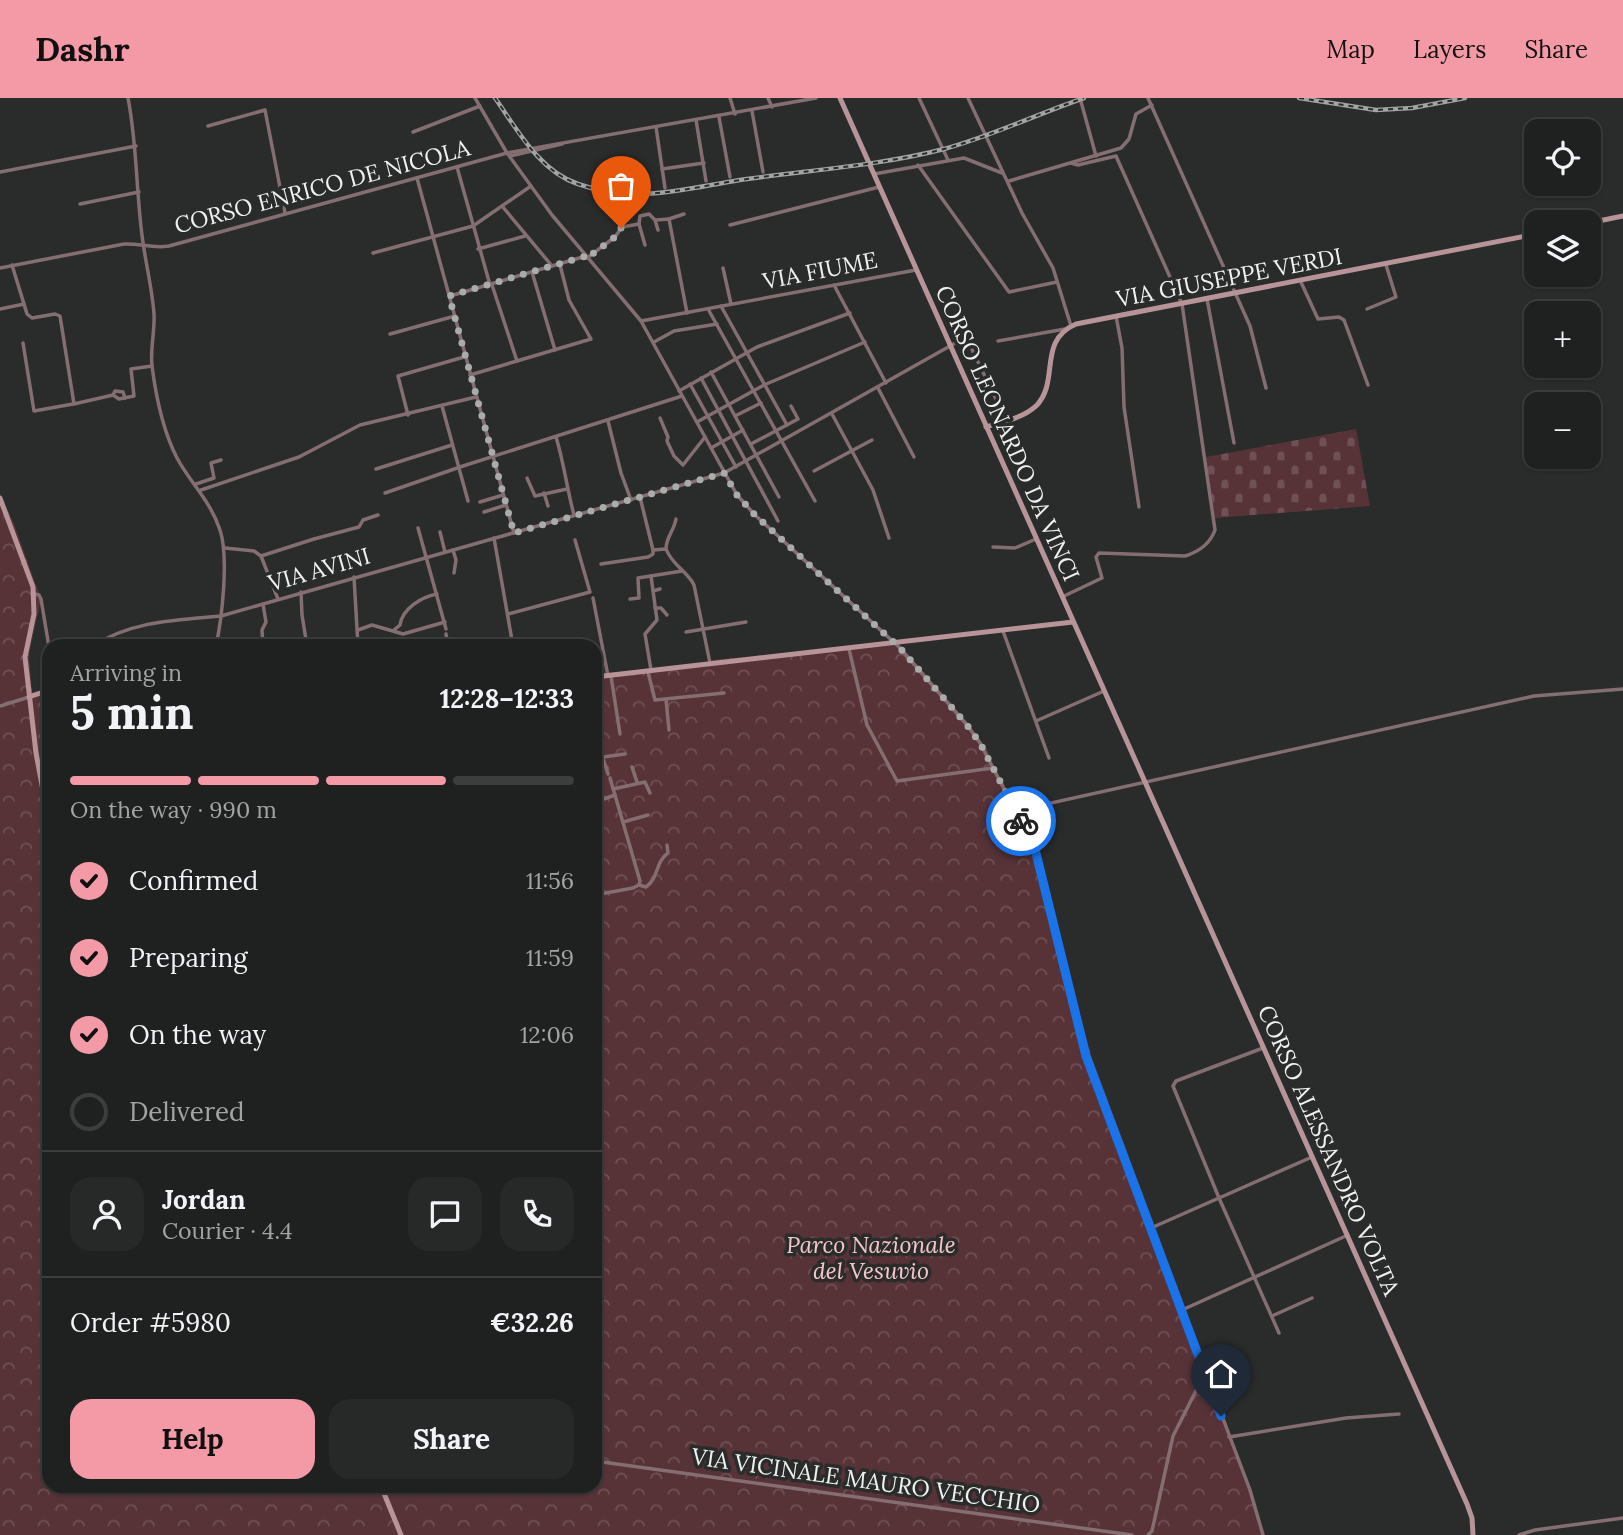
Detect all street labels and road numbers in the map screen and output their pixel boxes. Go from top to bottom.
street label: CORSO ENRICO DE NICOLA [171,132,473,239]
street label: VIA GIUSEPPE VERDI [1113,241,1344,313]
street label: VIA FIUME [759,245,880,296]
street label: CORSO LEONARDO DA VINCI [930,281,1086,585]
street label: VIA AVINI [264,541,373,598]
street label: CORSO ALESSANDRO VOLTA [1252,1000,1407,1300]
street label: VIA VICINALE MAURO VECCHIO [689,1441,1042,1519]

